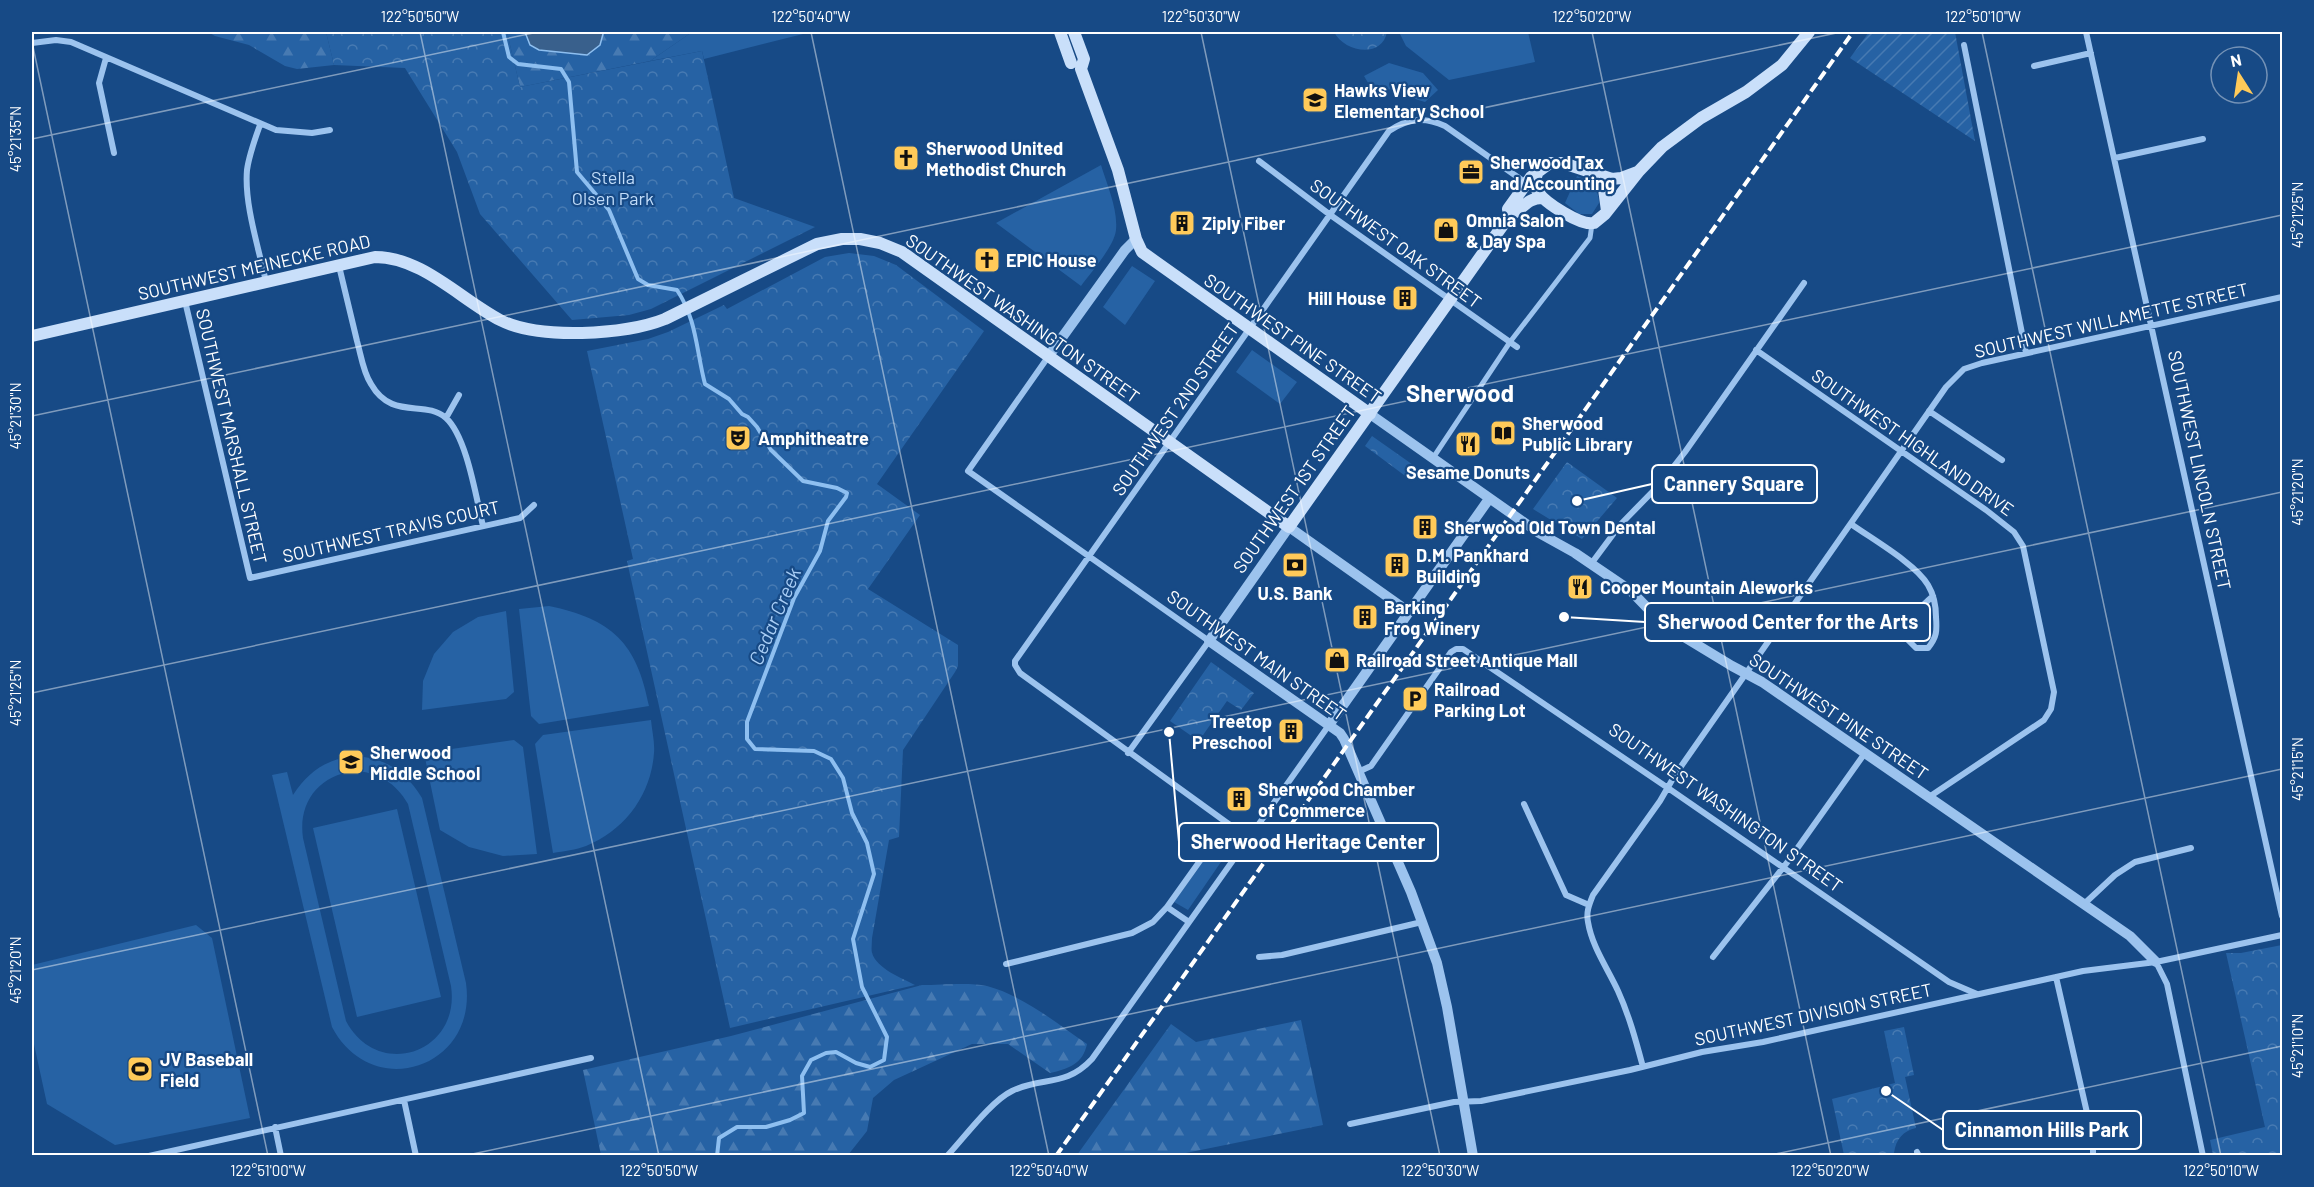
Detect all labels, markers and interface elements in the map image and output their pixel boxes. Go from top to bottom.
text: 122°50'50"W [381,7,459,25]
text: 122°50'40"W [772,7,850,25]
text: 122°50'30"W [1162,7,1240,25]
text: 122°50'20"W [1553,7,1631,25]
text: 122°50'10"W [1945,7,2021,25]
north arrow [2209,45,2269,105]
text: N [2229,49,2243,70]
place label: Hawks View Elementary School [1334,79,1484,122]
school or university icon: Hawks View Elementary School [1300,85,1330,115]
text: 45°21'35"N [6,106,24,172]
place label: Sherwood United Methodist Church [926,137,1066,180]
church icon: Sherwood United Methodist Church [891,143,921,173]
place label: Sherwood Tax and Accounting [1490,151,1615,194]
office icon: Sherwood Tax and Accounting [1456,157,1486,187]
park label: Stella Olsen Park [572,166,654,209]
street label: SOUTHWEST OAK STREET [1306,174,1486,312]
text: 45°21'25"N [2288,182,2306,248]
building icon: Ziply Fiber [1167,208,1197,238]
place label: Omnia Salon & Day Spa [1466,209,1564,252]
place label: Ziply Fiber [1202,212,1286,234]
shop icon: Omnia Salon & Day Spa [1431,215,1461,245]
street label: SOUTHWEST WASHINGTON STREET [902,229,1144,407]
street label: SOUTHWEST MEINECKE ROAD [136,230,372,304]
church icon: EPIC House [972,245,1002,275]
place label: EPIC House [1006,249,1097,271]
street label: SOUTHWEST PINE STREET [1200,268,1386,408]
street label: SOUTHWEST WILLAMETTE STREET [1972,278,2250,362]
building icon: Hill House [1390,283,1420,313]
place label: Hill House [1308,287,1386,309]
street label: SOUTHWEST MARSHALL STREET [192,306,272,566]
street label: SOUTHWEST 2ND STREET [1107,319,1243,499]
street label: SOUTHWEST LINCOLN STREET [2164,348,2236,592]
street label: SOUTHWEST HIGHLAND DRIVE [1808,364,2018,520]
district label: Sherwood [1406,378,1514,407]
text: 45°21'30"N [6,382,24,450]
street label: SOUTHWEST 1ST STREET [1228,401,1360,577]
place label: Sherwood Public Library [1522,412,1633,455]
library icon: Sherwood Public Library [1488,418,1518,448]
theatre icon: Amphitheatre [723,423,753,453]
place label: Amphitheatre [758,427,869,449]
restaurant icon: Sesame Donuts [1453,429,1483,459]
text: 45°21'20"N [2288,458,2306,526]
place label: Sesame Donuts [1406,461,1530,483]
callout: Cannery Square [1652,465,1817,503]
text: Cannery Square [1664,471,1804,495]
street label: SOUTHWEST TRAVIS COURT [280,495,502,567]
building icon: Sherwood Old Town Dental [1410,512,1440,542]
place label: Sherwood Old Town Dental [1444,516,1656,538]
place label: D.M. Pankhard Building [1416,544,1529,587]
bank icon: U.S. Bank [1280,550,1310,580]
building icon: D.M. Pankhard Building [1382,550,1412,580]
water label: Cedar Creek [743,563,805,668]
restaurant icon: Cooper Mountain Aleworks [1565,572,1595,602]
place label: Cooper Mountain Aleworks [1600,576,1813,598]
place label: U.S. Bank [1257,582,1333,604]
street label: SOUTHWEST MAIN STREET [1163,585,1351,725]
place label: Barking Frog Winery [1384,596,1480,639]
building icon: Barking Frog Winery [1350,602,1380,632]
callout: Sherwood Center for the Arts [1645,603,1930,641]
text: Sherwood Center for the Arts [1658,609,1918,633]
shop icon: Railroad Street Antique Mall [1322,645,1352,675]
street label: SOUTHWEST PINE STREET [1745,648,1933,784]
place label: Railroad Street Antique Mall [1356,649,1578,671]
text: 45°21'25"N [6,660,24,726]
place label: Railroad Parking Lot [1434,678,1526,721]
parking icon: Railroad Parking Lot [1400,684,1430,714]
place label: Treetop Preschool [1192,710,1272,753]
building icon: Treetop Preschool [1276,716,1306,746]
street label: SOUTHWEST WASHINGTON STREET [1605,718,1847,896]
text: 45°21'15"N [2288,737,2306,801]
place label: Sherwood Middle School [370,741,480,784]
school or university icon: Sherwood Middle School [336,747,366,777]
place label: Sherwood Chamber of Commerce [1258,778,1415,821]
building icon: Sherwood Chamber of Commerce [1224,784,1254,814]
callout: Sherwood Heritage Center [1179,823,1438,861]
text: Sherwood Heritage Center [1191,829,1426,853]
text: 45°21'20"N [6,936,24,1004]
street label: SOUTHWEST DIVISION STREET [1692,978,1934,1050]
text: 45°21'10"N [2288,1014,2306,1078]
place label: JV Baseball Field [160,1048,253,1091]
sports icon: JV Baseball Field [125,1054,155,1084]
callout: Cinnamon Hills Park [1943,1111,2141,1149]
text: Cinnamon Hills Park [1955,1117,2130,1141]
text: 122°51'00"W [230,1161,306,1179]
text: 122°50'50"W [620,1161,698,1179]
text: 122°50'40"W [1010,1161,1088,1179]
text: 122°50'30"W [1401,1161,1479,1179]
text: 122°50'20"W [1791,1161,1869,1179]
text: 122°50'10"W [2183,1161,2259,1179]

